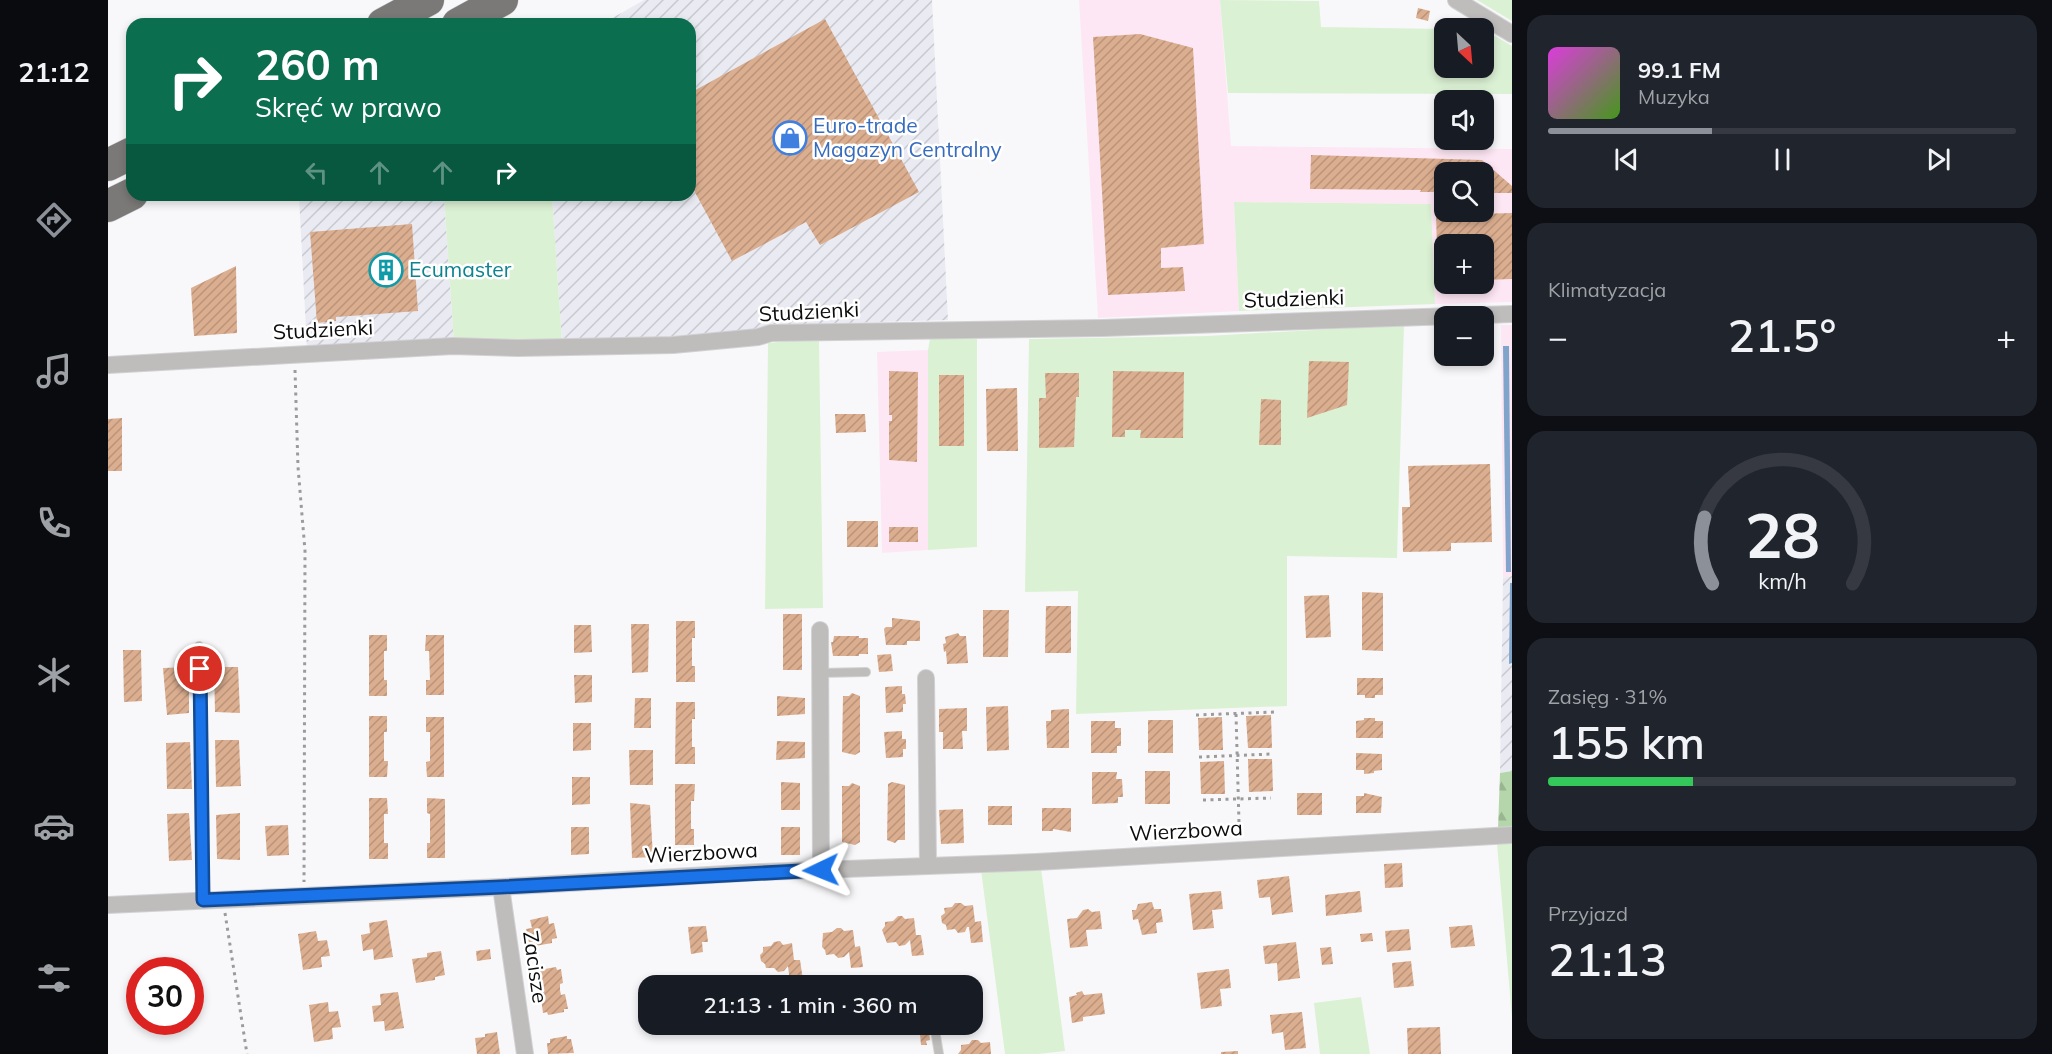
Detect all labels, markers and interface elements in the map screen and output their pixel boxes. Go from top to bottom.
north arrow [1434,18,1494,78]
map controls [1434,18,1494,366]
text: 260 m [255,38,380,91]
icon: right [156,42,234,120]
text: 21:12 [18,55,90,89]
text: 99.1 FM [1638,56,1721,84]
text: Muzyka [1638,84,1710,109]
text: Skręć w prawo [255,90,442,124]
button: sound [1434,90,1494,150]
place label: Euro-trade Magazyn Centralny [813,112,1002,162]
shop icon: Euro-trade Magazyn Centralny [772,120,808,156]
icon: previous [1610,143,1643,176]
icon: pause [1766,143,1799,176]
icon: next [1922,143,1955,176]
icon: left [300,156,333,189]
icon: ahead [363,156,396,189]
icon: ahead [426,156,459,189]
icon: right [489,156,522,189]
button: search [1434,162,1494,222]
icon: directions [33,199,75,241]
button: + [1434,234,1494,294]
building icon: Ecumaster [368,252,404,288]
place label: Ecumaster [409,256,512,282]
text: Klimatyzacja [1548,277,1666,302]
street label: Studzienki [1243,283,1345,313]
street label: Studzienki [758,295,860,327]
button: − [1434,306,1494,366]
text: 21.5° [1728,307,1836,363]
street label: Studzienki [272,313,374,345]
text: − [1548,316,1568,357]
text: + [1996,316,2016,357]
icon: music [33,350,75,392]
text: 28 [1745,495,1819,574]
icon: phone [33,502,75,544]
text: km/h [1758,567,1806,594]
pin [174,643,225,694]
icon: arrive [183,652,216,685]
icon: climate [33,654,75,696]
text: Zasięg · 31% [1548,684,1667,709]
text: 155 km [1548,714,1705,770]
icon: car [33,805,75,847]
street label: Wierzbowa [1129,814,1243,846]
street label: Wierzbowa [644,836,758,868]
position arrow [789,838,853,902]
text: Przyjazd [1548,901,1628,926]
street label: Zacisze [518,929,554,1005]
text: 21:13 [1548,931,1667,987]
icon: filters [33,957,75,999]
speed limit sign: 30 [126,957,204,1035]
text: 21:13 · 1 min · 360 m [703,991,918,1019]

